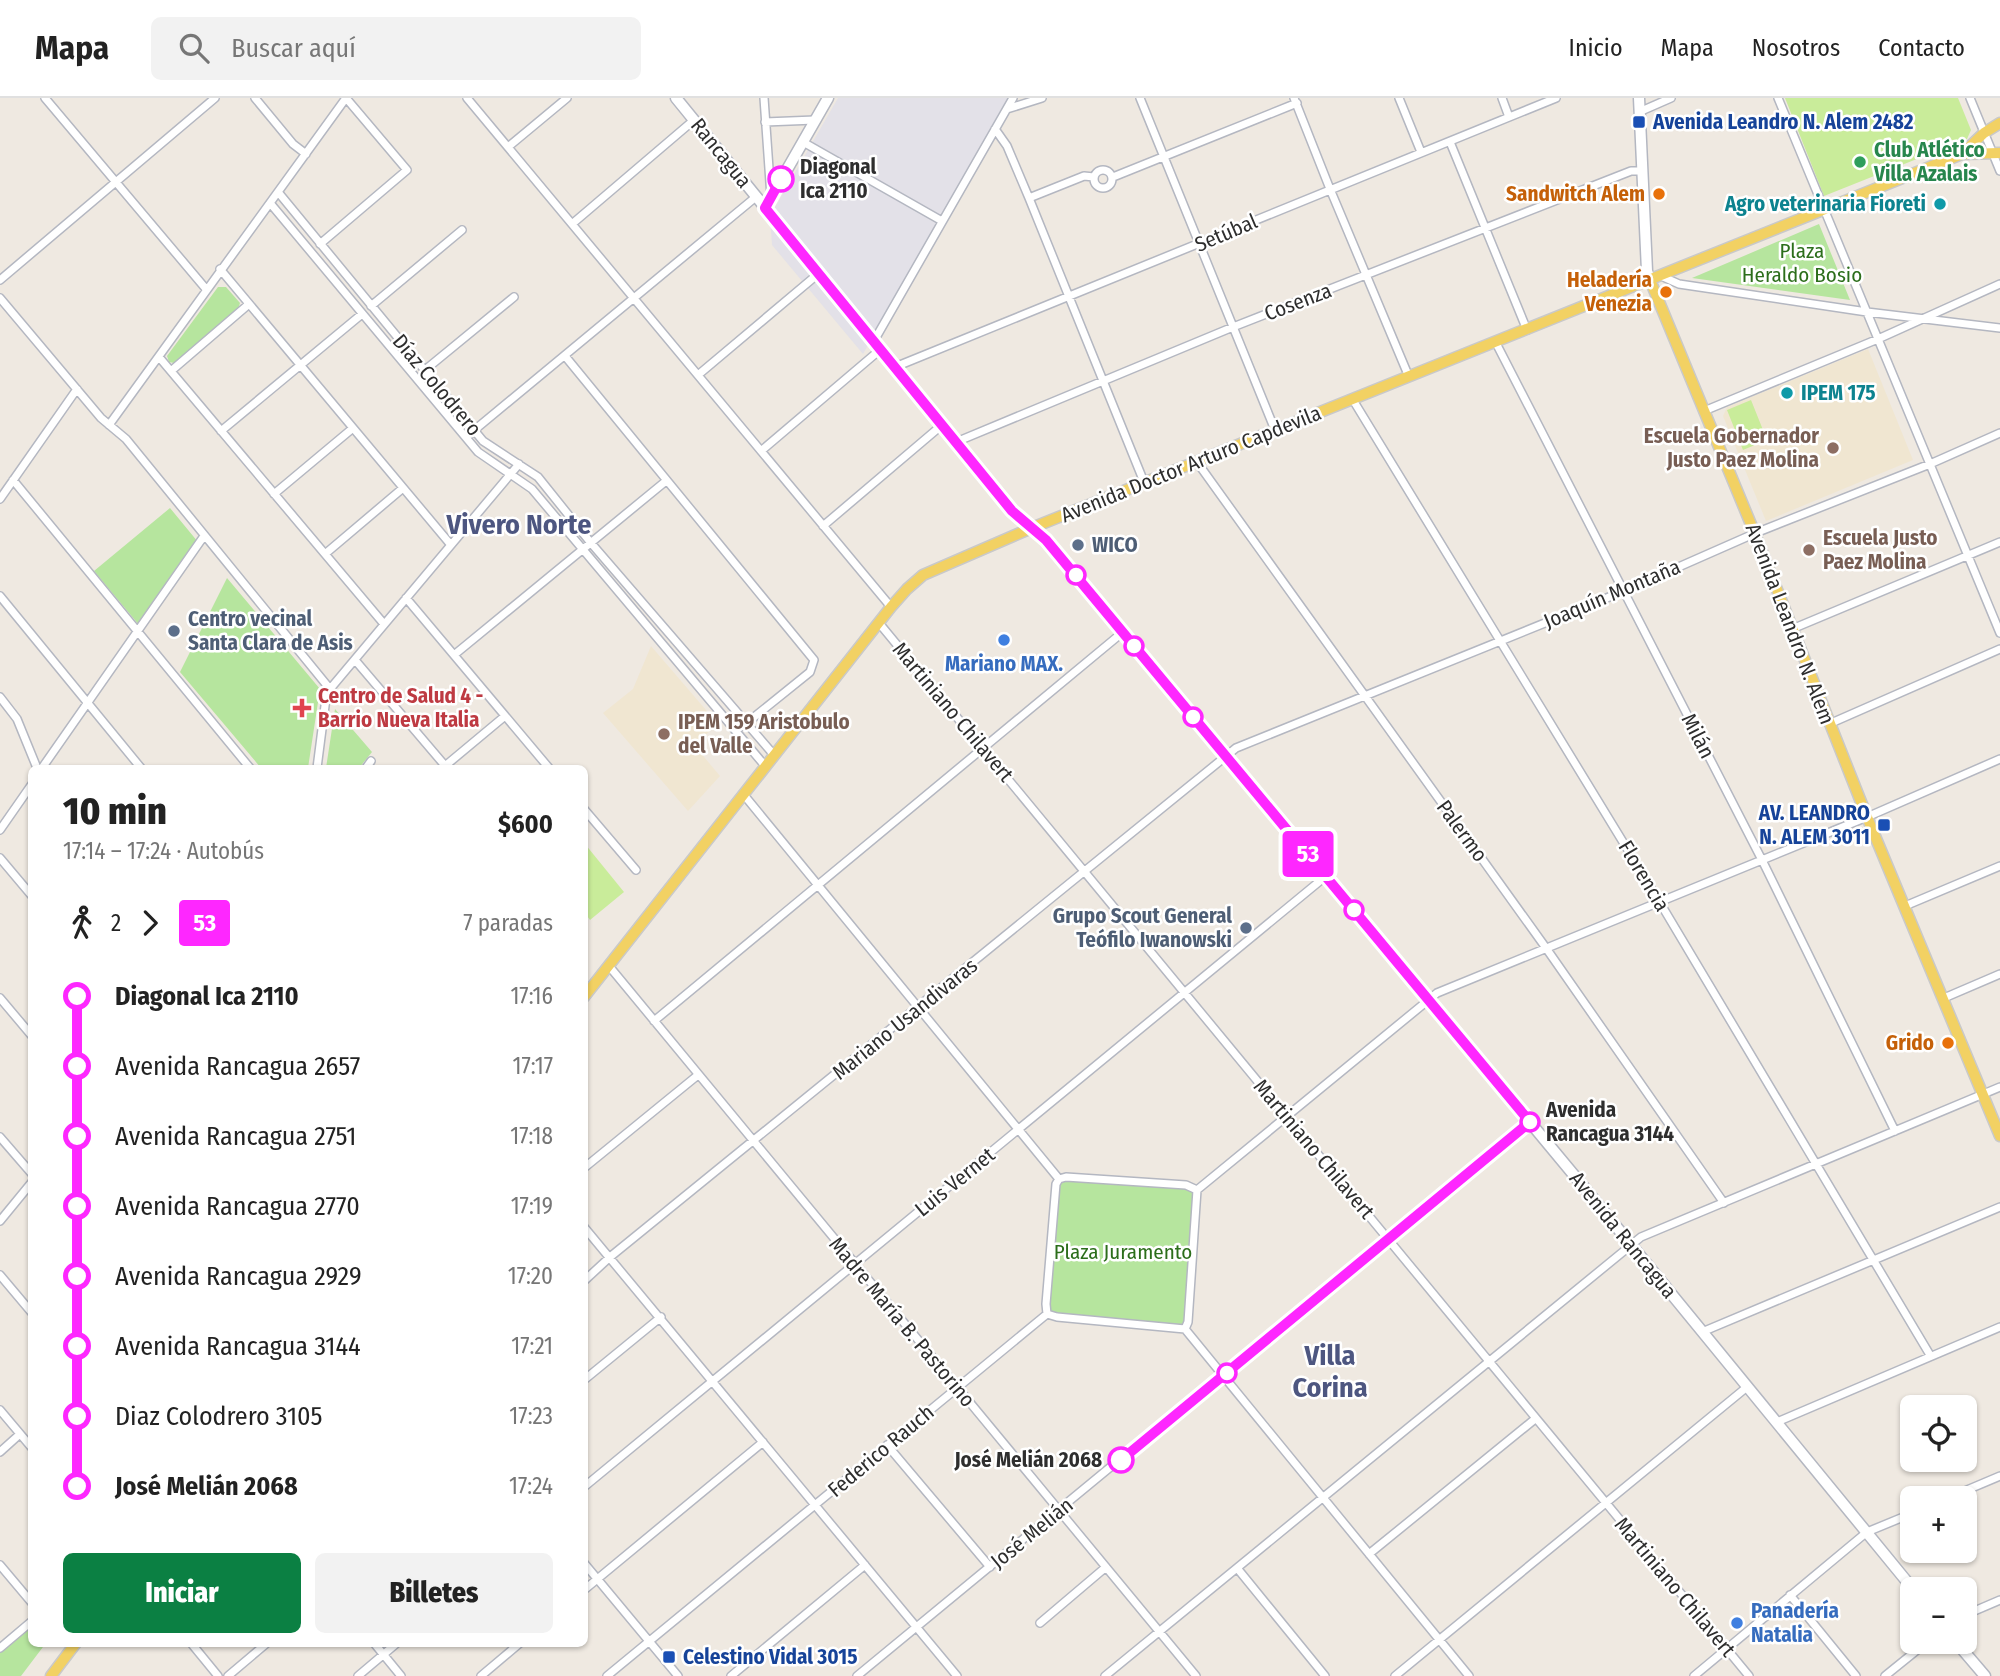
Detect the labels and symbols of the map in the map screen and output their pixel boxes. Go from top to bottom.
place label: Avenida Leandro N. Alem 2482 [1652,109,1914,135]
street label: Rancagua [685,113,757,193]
marker: Avenida Leandro N. Alem 2482 [1631,114,1647,130]
place label: Club Atlético Villa Azalais [1873,137,1985,187]
place label: Diagonal Ica 2110 [800,154,877,204]
marker: Club Atlético Villa Azalais [1852,154,1868,170]
marker: Diagonal Ica 2110 [768,166,794,192]
place label: Sandwitch Alem [1506,181,1645,207]
marker: Sandwitch Alem [1651,186,1667,202]
place label: Agro veterinaria Fioreti [1724,191,1926,217]
marker: Agro veterinaria Fioreti [1932,196,1948,212]
street label: Setúbal [1191,208,1262,258]
park label: Plaza Heraldo Bosio [1742,238,1862,288]
place label: Heladería Venezia [1567,267,1652,317]
street label: Cosenza [1261,277,1335,327]
marker: Heladería Venezia [1658,284,1674,300]
street label: Díaz Colodrero [387,329,487,441]
place label: IPEM 175 [1801,380,1875,406]
marker: IPEM 175 [1779,385,1795,401]
street label: Avenida Doctor Arturo Capdevila [1057,400,1325,528]
place label: Escuela Gobernador Justo Paez Molina [1644,423,1819,473]
marker: Escuela Gobernador Justo Paez Molina [1825,440,1841,456]
district label: Vivero Norte [446,508,591,541]
street label: Avenida Leandro N. Alem [1740,520,1840,728]
place label: Escuela Justo Paez Molina [1823,525,1937,575]
place label: WICO [1092,532,1138,558]
marker: WICO [1070,537,1086,553]
marker: Escuela Justo Paez Molina [1801,542,1817,558]
street label: Joaquín Montaña [1540,554,1684,634]
unlabelled marker [1066,565,1086,585]
place label: Centro vecinal Santa Clara de Asis [188,606,353,656]
marker: Centro vecinal Santa Clara de Asis [166,623,182,639]
marker: Mariano MAX. [996,632,1012,648]
unlabelled marker [1124,636,1144,656]
street label: Martiniano Chilavert [887,637,1019,787]
place label: Mariano MAX. [945,651,1063,677]
place label: Centro de Salud 4 - Barrio Nueva Italia [318,683,483,733]
marker: Centro de Salud 4 - Barrio Nueva Italia [292,698,312,718]
unlabelled marker [1183,707,1203,727]
place label: IPEM 159 Aristobulo del Valle [678,709,850,759]
street label: Milán [1676,709,1720,763]
marker: IPEM 159 Aristobulo del Valle [656,726,672,742]
street label: Palermo [1431,795,1493,867]
place label: AV. LEANDRO N. ALEM 3011 [1758,800,1870,850]
marker: AV. LEANDRO N. ALEM 3011 [1876,817,1892,833]
line badge: 53 [1276,831,1340,877]
street label: Florencia [1613,836,1675,916]
unlabelled marker [1344,900,1364,920]
place label: Grupo Scout General Teófilo Iwanowski [1053,903,1232,953]
marker: Grupo Scout General Teófilo Iwanowski [1238,920,1254,936]
street label: Mariano Usandivaras [827,952,983,1086]
place label: Grido [1886,1030,1934,1056]
marker: Grido [1940,1035,1956,1051]
street label: Martiniano Chilavert [1248,1074,1380,1224]
place label: Avenida Rancagua 3144 [1545,1097,1674,1147]
marker: Avenida Rancagua 3144 [1520,1112,1540,1132]
street label: Luis Vernet [910,1142,1000,1222]
street label: Avenida Rancagua [1564,1166,1682,1304]
street label: Madre María B. Pastorino [823,1232,981,1412]
park label: Plaza Juramento [1054,1239,1192,1265]
district label: Villa Corina [1292,1339,1368,1404]
unlabelled marker [1217,1363,1237,1383]
street label: Federico Rauch [823,1399,939,1503]
place label: José Melián 2068 [953,1447,1102,1473]
marker: José Melián 2068 [1108,1447,1134,1473]
street label: José Melián [986,1492,1078,1574]
street label: Martiniano Chilavert [1609,1512,1741,1662]
place label: Panadería Natalia [1751,1598,1839,1648]
marker: Panadería Natalia [1729,1615,1745,1631]
place label: Celestino Vidal 3015 [683,1644,858,1670]
marker: Celestino Vidal 3015 [661,1649,677,1665]

